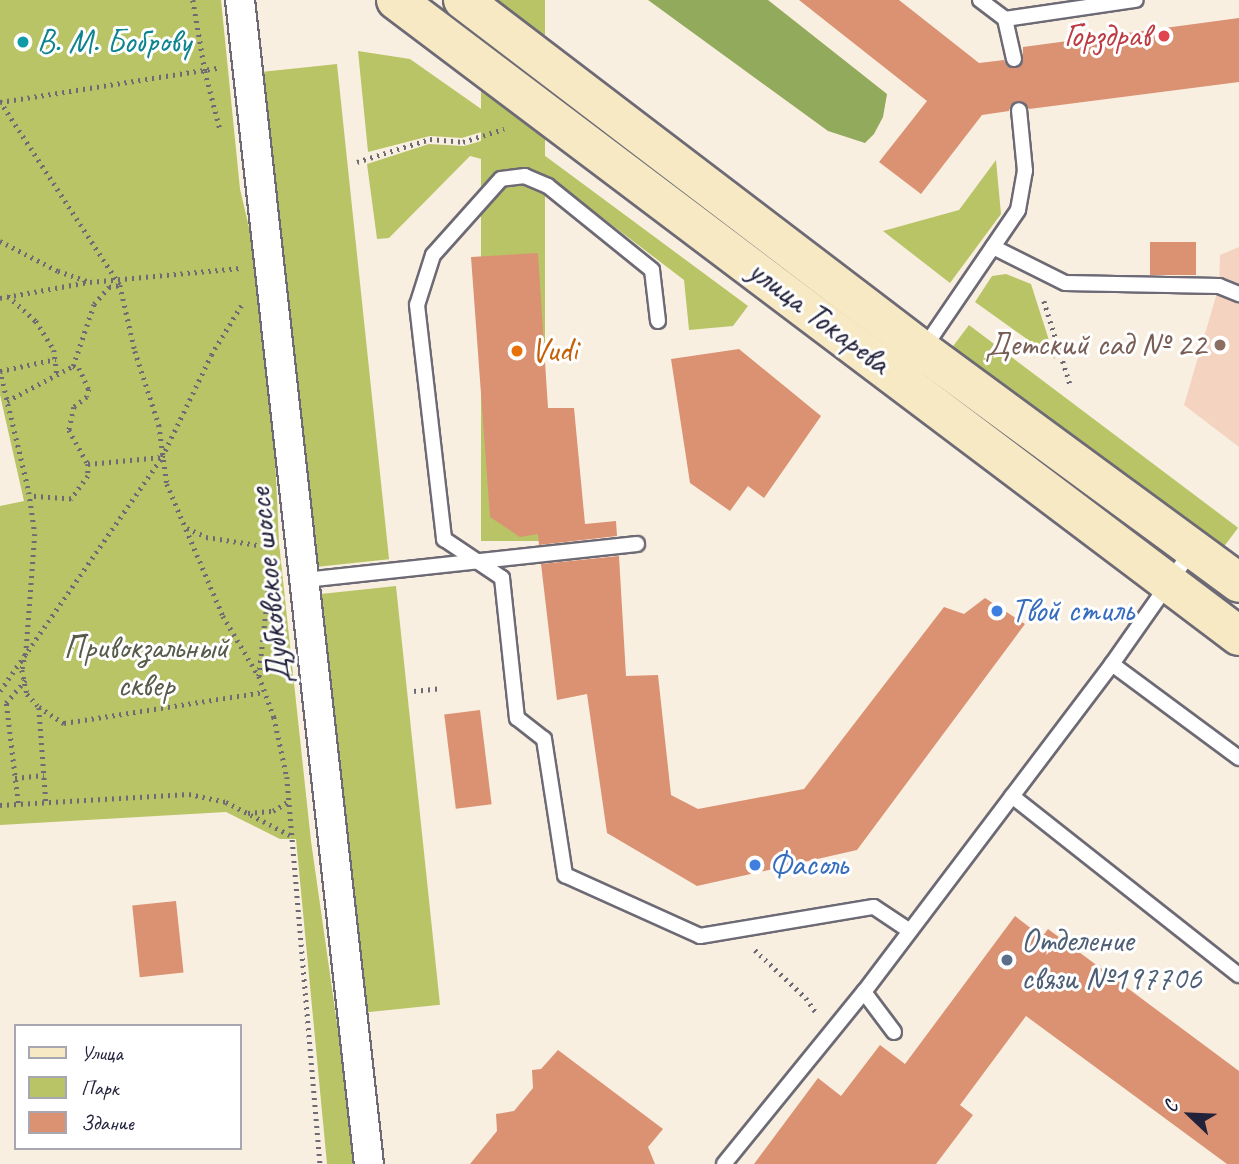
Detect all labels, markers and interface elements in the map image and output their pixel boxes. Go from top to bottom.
place label: Горздрав [1064,16,1150,56]
place label: В. М. Боброву [37,22,191,62]
marker: Горздрав [1156,28,1172,44]
marker: В. М. Боброву [15,34,31,50]
street label: улица Токарева [741,251,897,383]
place label: Детский сад № 22 [985,325,1206,365]
place label: Vudi [531,331,578,371]
marker: Детский сад № 22 [1212,337,1228,353]
marker: Vudi [509,343,525,359]
street label: Дубковское шоссе [240,485,300,687]
place label: Твой стиль [1011,591,1134,631]
marker: Твой стиль [989,603,1005,619]
park label: Привокзальный сквер [64,628,228,706]
place label: Фасоль [769,845,848,885]
marker: Фасоль [747,857,763,873]
place label: Отделение связи №197706 [1021,921,1201,999]
marker: Отделение связи №197706 [999,952,1015,968]
legend [14,1024,242,1150]
text: Улица [81,1040,123,1066]
text: Парк [81,1075,118,1101]
north arrow [1155,1080,1225,1150]
text: С [1158,1098,1184,1116]
text: Здание [81,1110,134,1136]

